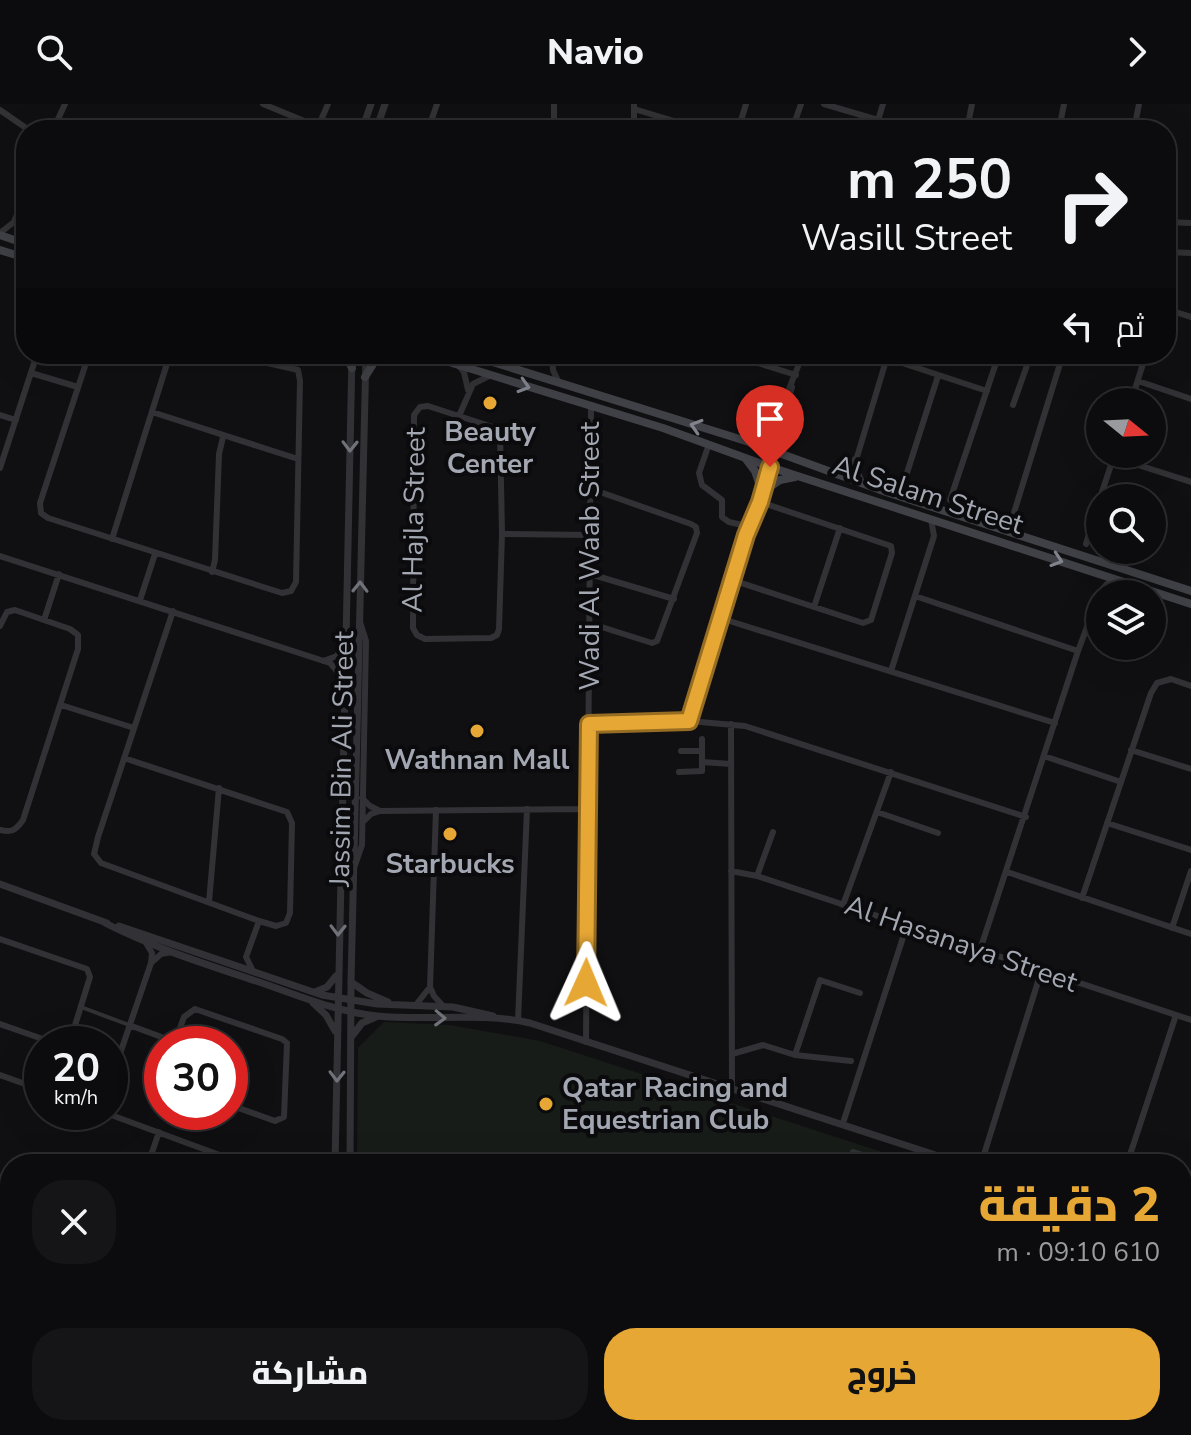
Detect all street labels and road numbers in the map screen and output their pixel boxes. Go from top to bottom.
street label: Wadi Al Waab Street [571,421,609,690]
street label: Al Hajla Street [393,427,435,613]
street label: Al Salam Street [828,446,1029,544]
street label: Jassim Bin Ali Street [321,631,363,888]
street label: Al Hasanaya Street [840,886,1082,1002]

